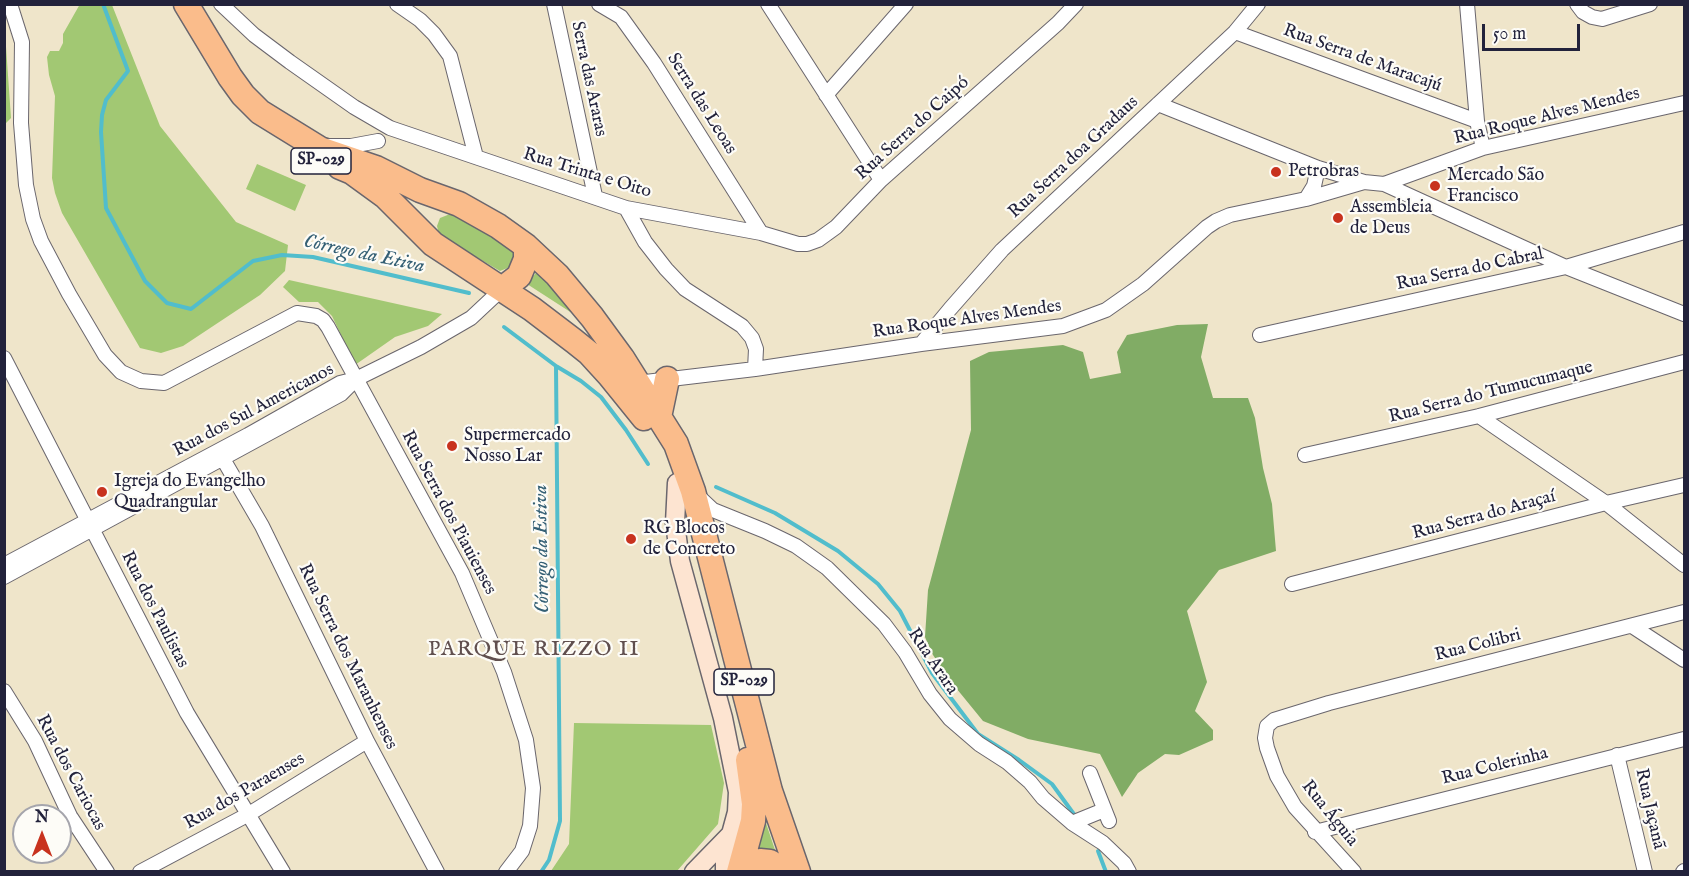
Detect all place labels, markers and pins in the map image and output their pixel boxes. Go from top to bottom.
place label: Petrobras [1288,161,1359,183]
marker: Petrobras [1269,165,1283,179]
place label: Mercado São Francisco [1447,165,1544,207]
marker: Mercado São Francisco [1428,179,1442,193]
place label: Assembleia de Deus [1350,197,1432,240]
marker: Assembleia de Deus [1331,211,1345,225]
place label: Supermercado Nosso Lar [464,425,571,468]
marker: Supermercado Nosso Lar [445,439,459,453]
place label: Igreja do Evangelho Quadrangular [114,471,265,514]
marker: Igreja do Evangelho Quadrangular [95,485,109,499]
place label: RG Blocos de Concreto [643,518,735,560]
marker: RG Blocos de Concreto [624,532,638,546]

